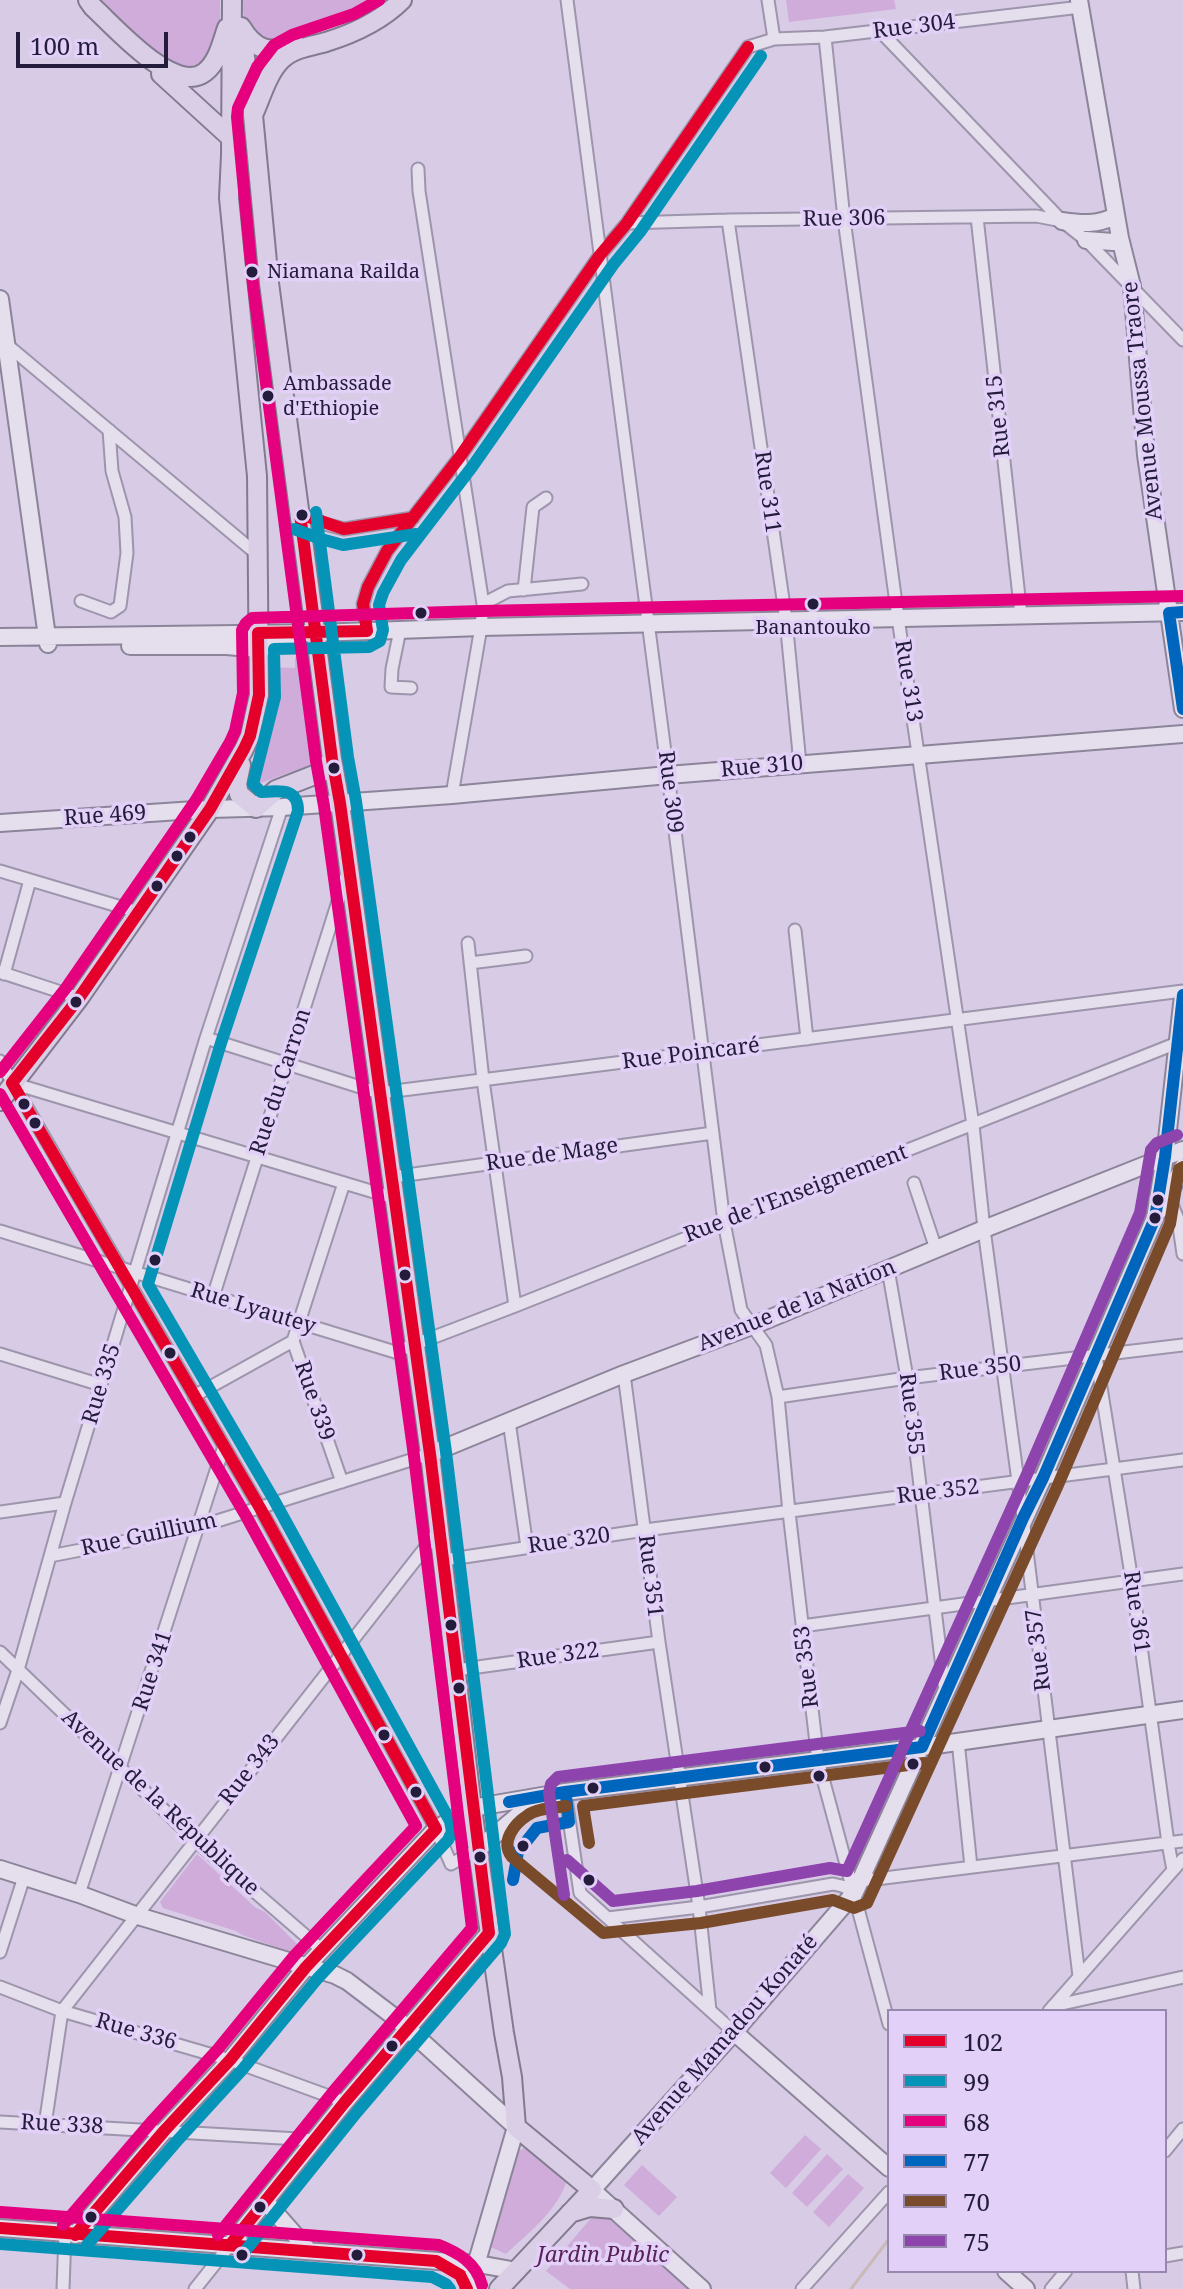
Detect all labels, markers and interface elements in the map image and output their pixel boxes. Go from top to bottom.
street label: Rue 304 [871,9,957,45]
scale bar [20,16,172,66]
text: 100 m [30,29,99,62]
street label: Rue 306 [802,205,886,233]
place label: Niamana Railda [267,260,420,284]
marker: Niamana Railda [244,264,260,280]
street label: Avenue Moussa Traore [1117,280,1169,522]
place label: Ambassade d'Ethiopie [283,372,392,419]
street label: Rue 315 [982,373,1016,459]
marker: Ambassade d'Ethiopie [260,388,276,404]
street label: Rue 311 [748,449,786,535]
unlabelled marker [294,507,310,523]
marker: Banantouko [805,596,821,612]
unlabelled marker [413,605,429,621]
place label: Banantouko [755,616,871,640]
street label: Rue 313 [888,638,928,724]
street label: Rue 309 [652,749,688,835]
street label: Rue 310 [720,750,804,784]
unlabelled marker [326,760,342,776]
street label: Rue 469 [63,800,147,832]
unlabelled marker [182,829,198,845]
unlabelled marker [169,848,185,864]
unlabelled marker [149,878,165,894]
unlabelled marker [68,994,84,1010]
street label: Rue du Carron [245,1005,317,1159]
street label: Rue Poincaré [621,1032,761,1076]
unlabelled marker [16,1096,32,1112]
unlabelled marker [27,1115,43,1131]
street label: Rue de Mage [484,1133,620,1177]
street label: Rue de l'Enseignement [680,1139,912,1249]
unlabelled marker [1150,1192,1166,1208]
unlabelled marker [1147,1210,1163,1226]
unlabelled marker [147,1252,163,1268]
street label: Avenue de la Nation [694,1254,900,1358]
unlabelled marker [397,1267,413,1283]
street label: Rue Lyautey [187,1277,319,1341]
street label: Rue 335 [77,1341,127,1427]
unlabelled marker [162,1345,178,1361]
street label: Rue 350 [937,1351,1023,1387]
street label: Rue 339 [288,1358,340,1444]
street label: Rue 355 [893,1371,929,1457]
street label: Rue 352 [895,1474,981,1510]
street label: Rue Guillium [79,1508,219,1562]
street label: Rue 320 [526,1522,612,1560]
street label: Rue 351 [632,1533,668,1619]
street label: Rue 361 [1117,1569,1155,1655]
street label: Rue 357 [1021,1607,1057,1693]
unlabelled marker [443,1617,459,1633]
street label: Rue 353 [789,1624,825,1710]
street label: Rue 341 [128,1628,178,1714]
street label: Rue 322 [515,1637,601,1675]
unlabelled marker [451,1680,467,1696]
street label: Avenue de la République [56,1704,264,1902]
unlabelled marker [376,1727,392,1743]
street label: Rue 343 [214,1729,286,1811]
unlabelled marker [905,1756,921,1772]
unlabelled marker [757,1759,773,1775]
unlabelled marker [811,1768,827,1784]
unlabelled marker [585,1780,601,1796]
unlabelled marker [408,1784,424,1800]
unlabelled marker [515,1838,531,1854]
unlabelled marker [472,1849,488,1865]
unlabelled marker [581,1872,597,1888]
street label: Avenue Mamadou Konaté [626,1929,824,2151]
street label: Rue 336 [93,2008,179,2056]
legend [887,2009,1167,2273]
text: 102 [963,2025,1003,2058]
unlabelled marker [384,2038,400,2054]
text: 99 [963,2065,990,2098]
text: 68 [963,2105,990,2138]
street label: Rue 338 [20,2110,104,2140]
text: 77 [963,2145,990,2178]
text: 70 [963,2185,990,2218]
unlabelled marker [252,2199,268,2215]
unlabelled marker [83,2209,99,2225]
text: 75 [963,2225,990,2258]
park label: Jardin Public [537,2243,669,2269]
unlabelled marker [234,2247,250,2263]
unlabelled marker [349,2247,365,2263]

